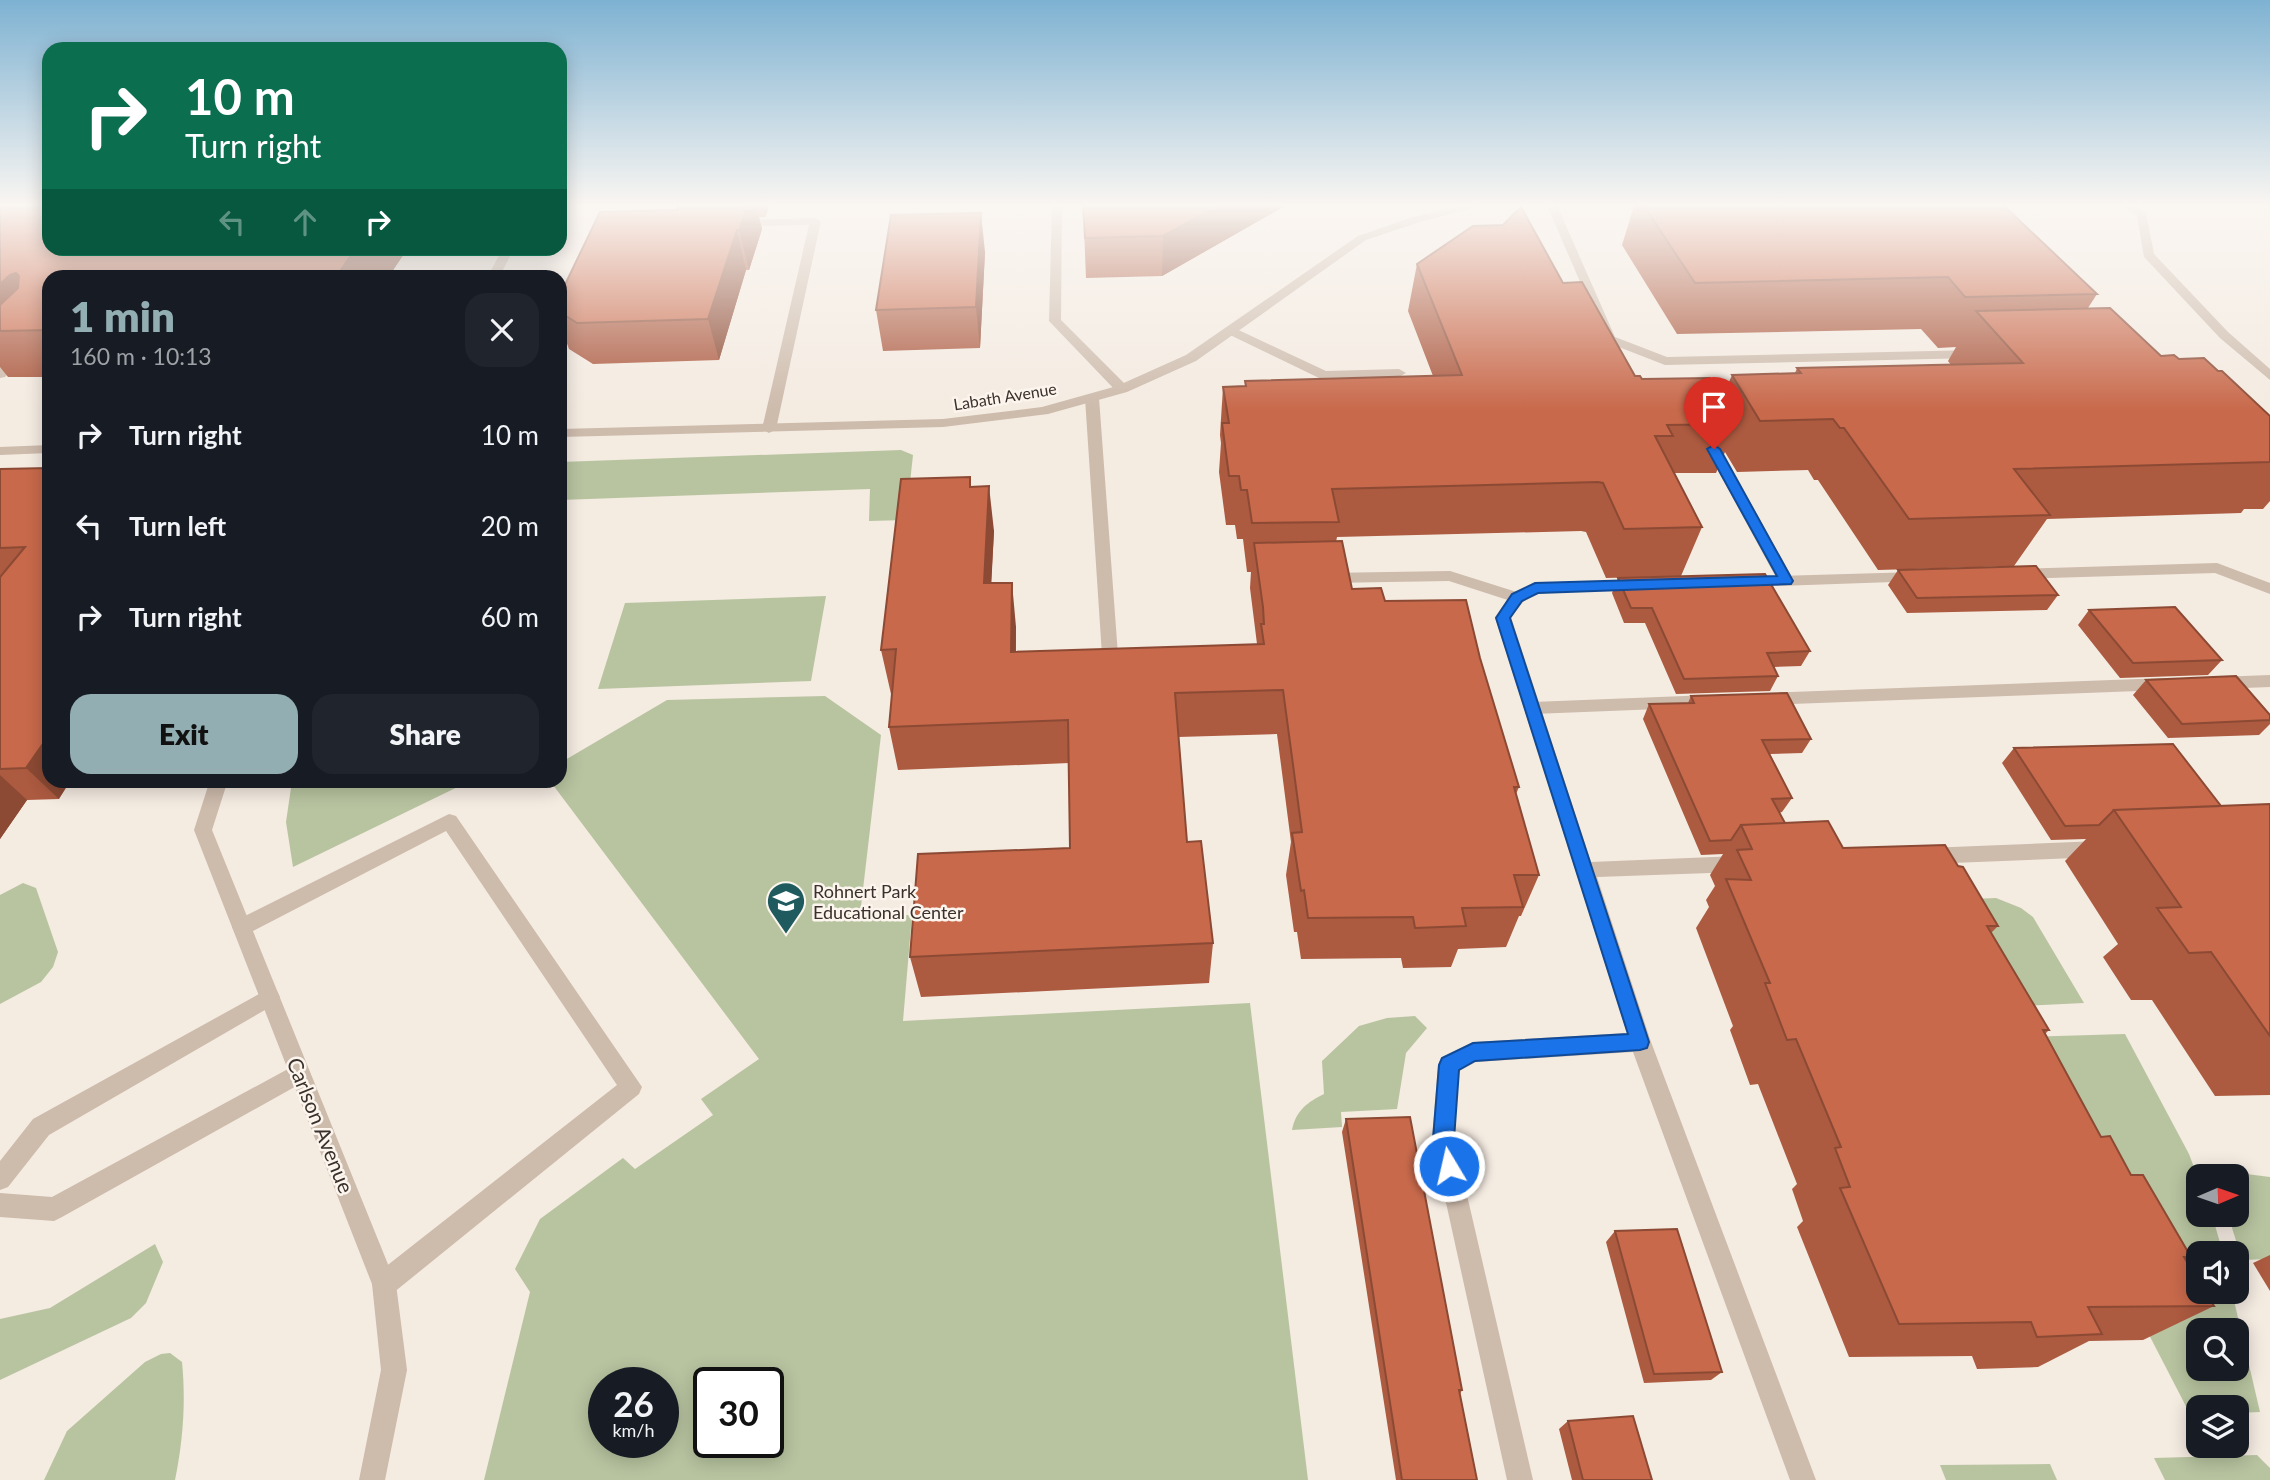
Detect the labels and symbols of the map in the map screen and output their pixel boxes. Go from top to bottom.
pin [1684,377,1744,449]
street label: Labath Avenue [952,378,1058,414]
school or university icon: Rohnert Park Educational Center [765,880,807,935]
place label: Rohnert Park Educational Center [813,880,964,923]
street label: Carlson Avenue [282,1054,360,1196]
position arrow [1412,1129,1486,1203]
north arrow [2186,1164,2249,1227]
speed limit sign: 30 [693,1367,784,1458]

